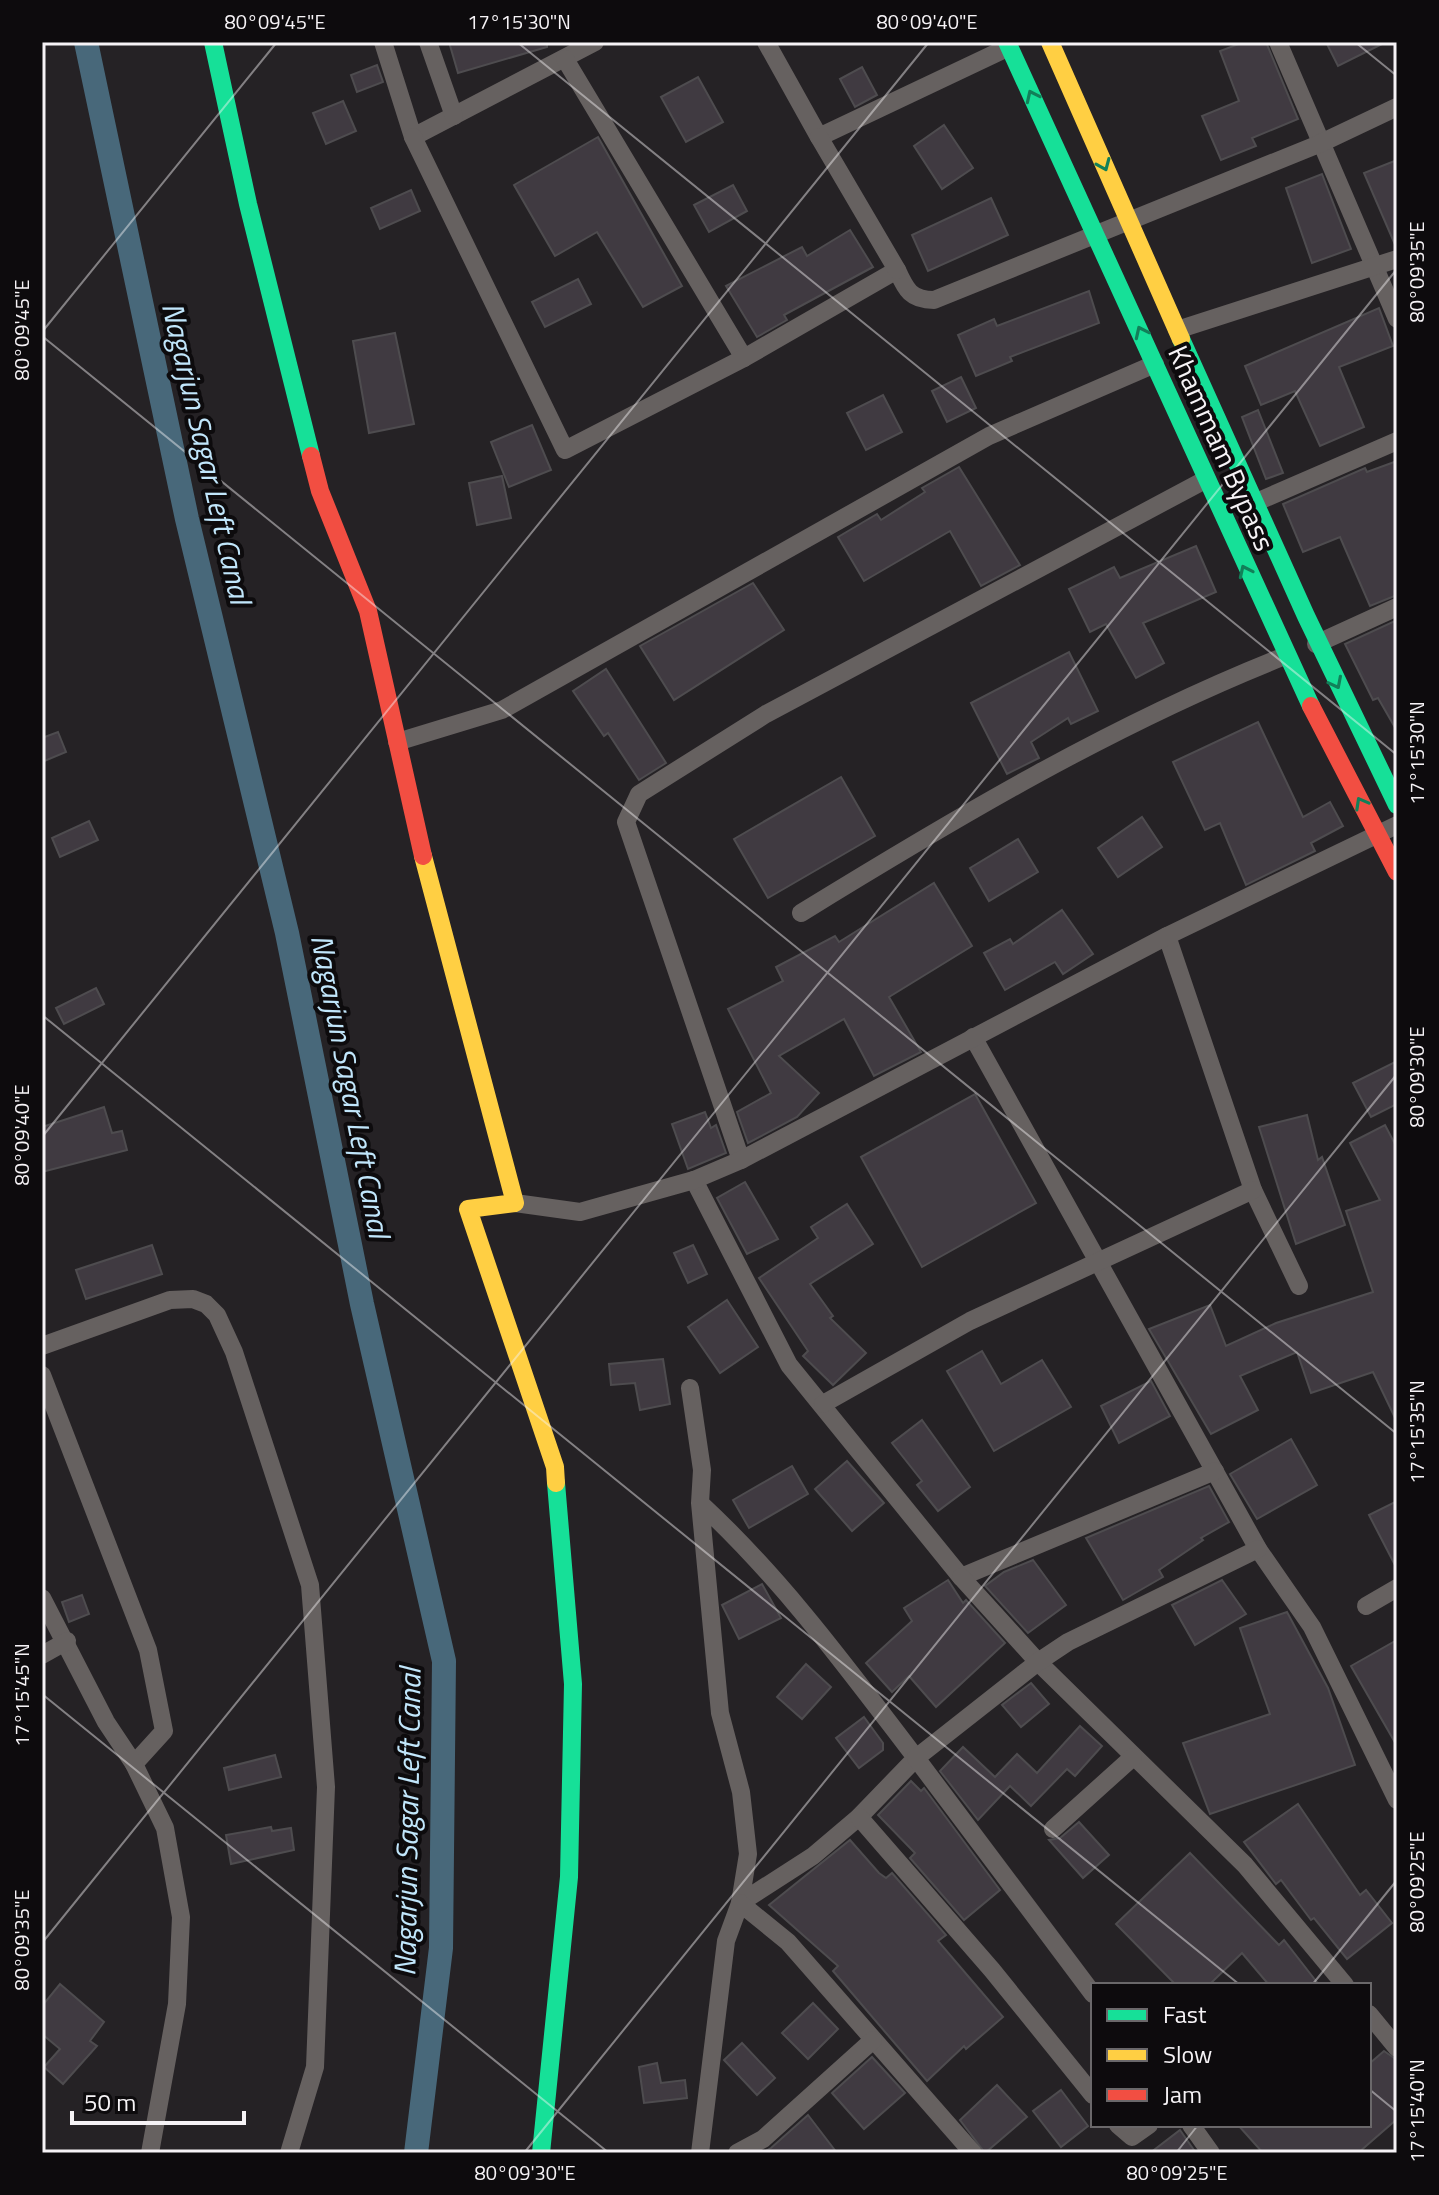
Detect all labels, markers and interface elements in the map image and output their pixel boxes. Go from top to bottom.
text: 80°09'45"E [224,6,326,37]
text: 17°15'30"N [467,6,571,37]
text: 80°09'40"E [876,6,978,37]
one-way arrow [1026,90,1042,105]
one-way arrow [1094,157,1110,171]
text: 80°09'35"E [1401,221,1432,323]
text: 80°09'45"E [6,279,37,381]
water label: Nagarjun Sagar Left Canal [150,298,265,612]
one-way arrow [1135,326,1151,341]
street label: Khammam Bypass [1157,338,1287,558]
one-way arrow [1239,564,1255,579]
one-way arrow [1326,675,1342,690]
text: 17°15'30"N [1401,701,1432,805]
one-way arrow [1355,797,1371,812]
water label: Nagarjun Sagar Left Canal [299,930,404,1245]
text: 80°09'30"E [1401,1026,1432,1128]
text: 80°09'40"E [6,1084,37,1186]
text: 17°15'35"N [1401,1380,1432,1484]
text: 17°15'45"N [6,1643,37,1747]
water label: Nagarjun Sagar Left Canal [381,1664,433,1976]
text: 80°09'25"E [1401,1831,1432,1933]
text: 80°09'35"E [6,1889,37,1991]
legend [1091,1983,1371,2127]
text: Fast [1163,1996,1207,2032]
text: Slow [1163,2036,1212,2072]
text: 17°15'40"N [1401,2059,1432,2163]
scale bar [72,2075,244,2125]
text: Jam [1163,2076,1202,2112]
text: 50 m [84,2084,136,2120]
text: 80°09'30"E [474,2157,576,2188]
text: 80°09'25"E [1126,2157,1228,2188]

